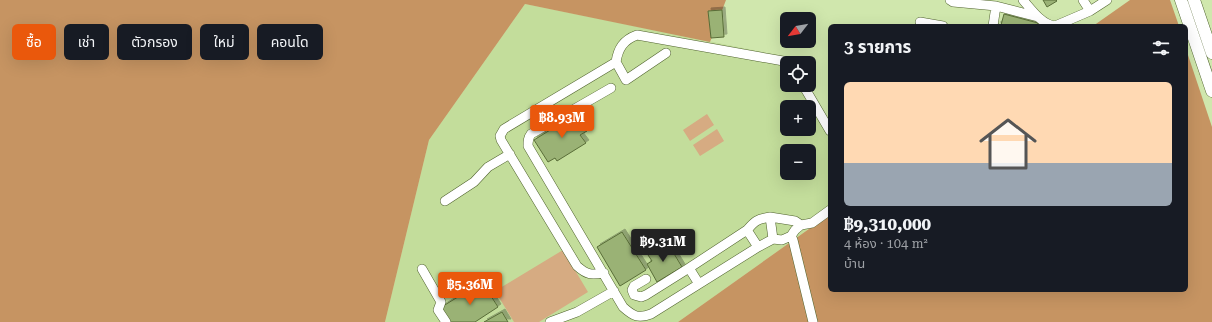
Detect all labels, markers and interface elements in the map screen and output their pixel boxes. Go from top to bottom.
north arrow [780,12,816,48]
map controls [780,12,816,180]
chip: ซื้อ [12,24,56,60]
chip: เช่า [64,24,109,60]
chip: ตัวกรอง [117,24,192,60]
chip: ใหม่ [200,24,249,60]
chip: คอนโด [257,24,323,60]
text: 3 รายการ [844,37,911,57]
icon: filters [1150,37,1172,59]
button: locate [780,56,816,92]
button: + [780,100,816,136]
pin: ฿8.93M [529,105,595,139]
icon: home [972,108,1044,180]
text: ฿8.93M [539,110,585,125]
button: − [780,144,816,180]
text: ฿9,310,000 [844,214,931,234]
pin: ฿9.31M [630,229,696,263]
text: ฿9.31M [640,234,686,249]
text: 4 ห้อง · 104 m² [844,236,928,251]
text: บ้าน [844,256,865,271]
pin: ฿5.36M [437,272,503,306]
text: ฿5.36M [447,277,493,292]

